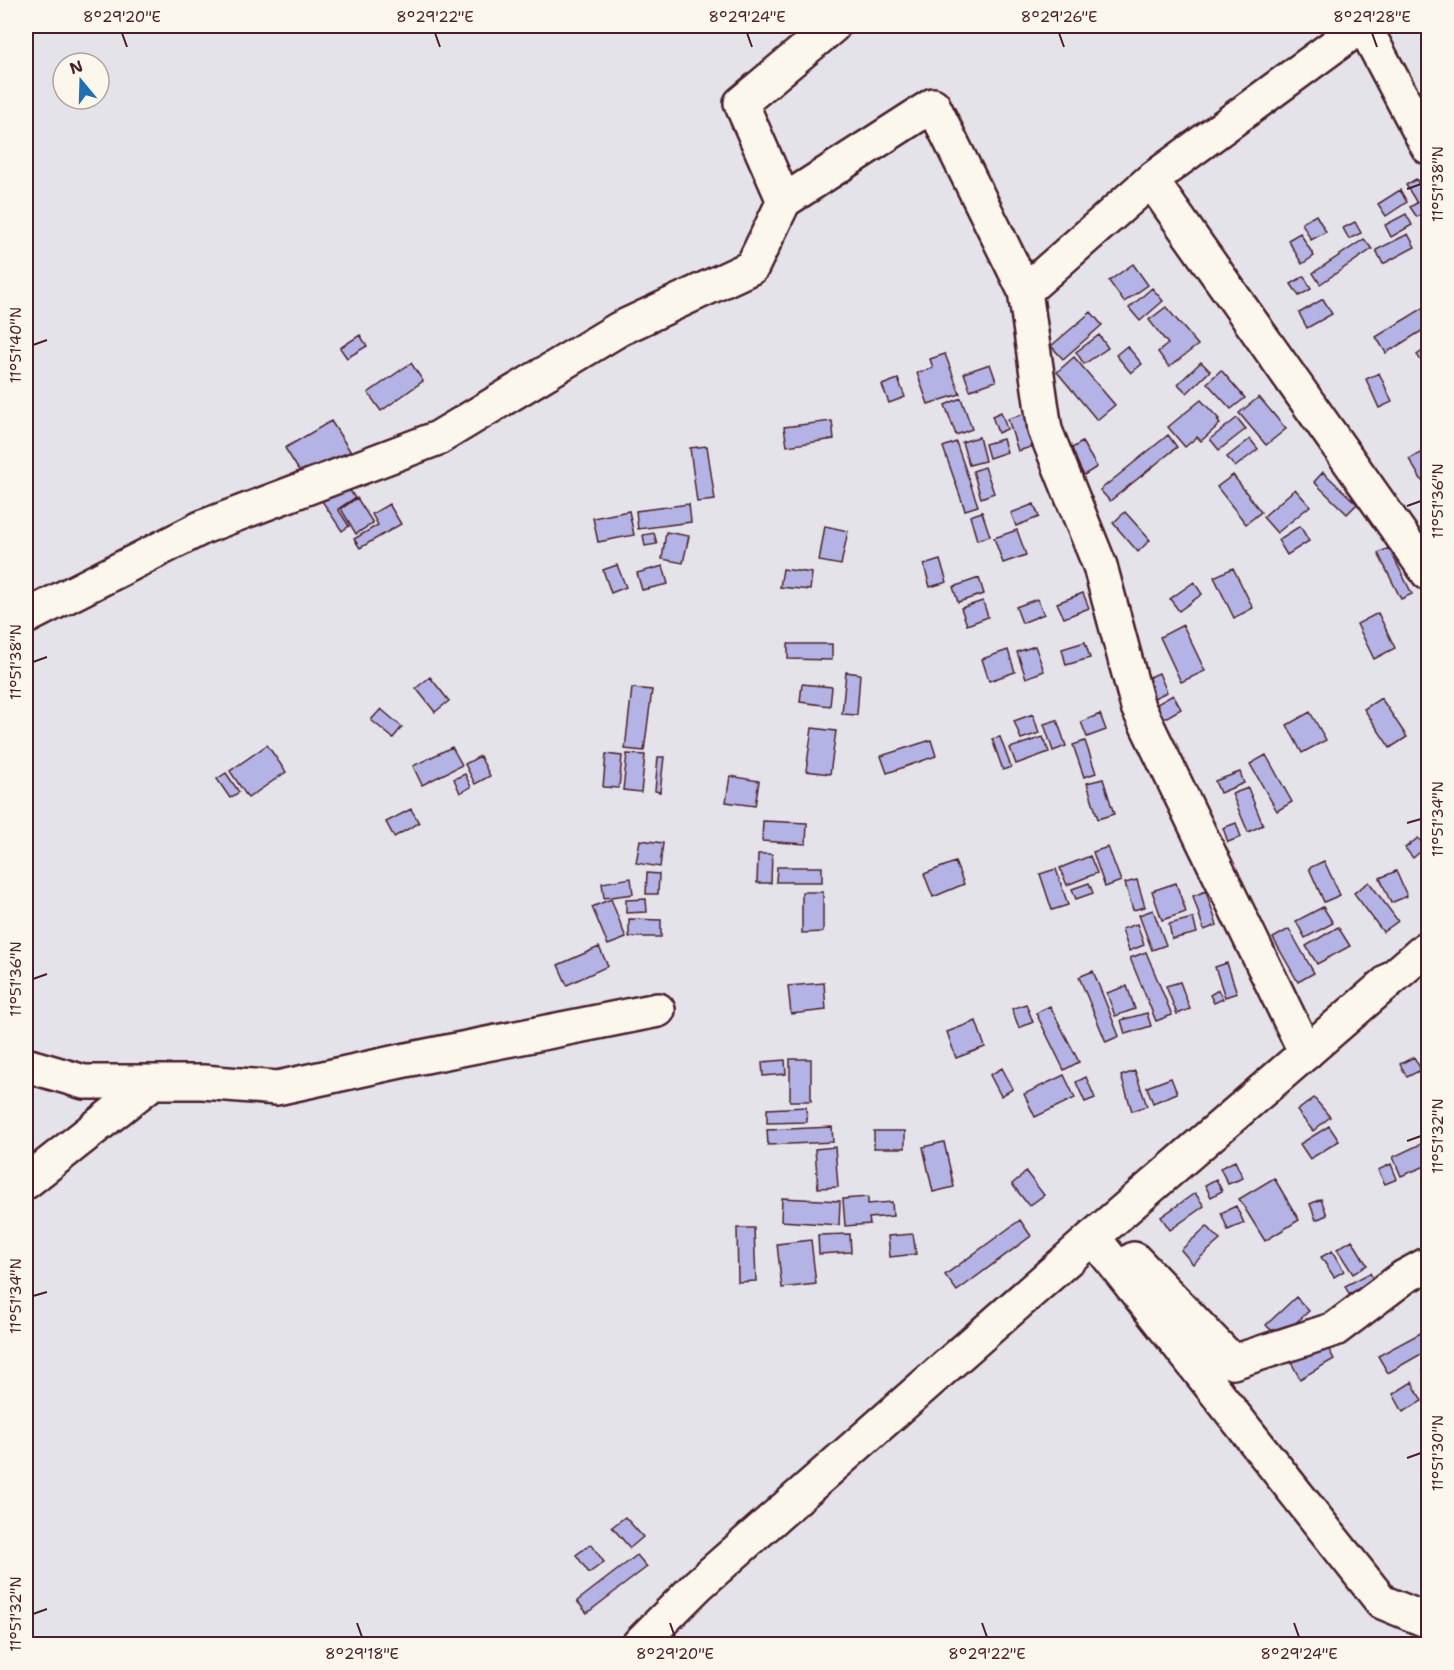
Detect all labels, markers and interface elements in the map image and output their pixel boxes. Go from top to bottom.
text: 8°29'20"E [83,7,161,27]
text: 8°29'22"E [396,7,474,27]
text: 8°29'24"E [708,7,786,27]
text: 8°29'26"E [1021,7,1097,27]
text: 8°29'28"E [1333,7,1411,27]
north arrow [51,51,111,111]
text: N [67,55,86,79]
text: 11°51'38"N [1428,146,1448,222]
text: 11°51'40"N [6,307,26,383]
text: 11°51'36"N [1428,463,1448,539]
text: 11°51'38"N [6,624,26,700]
text: 11°51'34"N [1428,781,1448,857]
text: 11°51'36"N [6,941,26,1017]
text: 11°51'32"N [1428,1098,1448,1174]
text: 11°51'34"N [6,1258,26,1334]
text: 11°51'30"N [1428,1415,1448,1491]
text: 11°51'32"N [6,1576,26,1652]
text: 8°29'18"E [325,1644,399,1664]
text: 8°29'20"E [636,1644,714,1664]
text: 8°29'22"E [948,1644,1026,1664]
text: 8°29'24"E [1260,1644,1338,1664]

